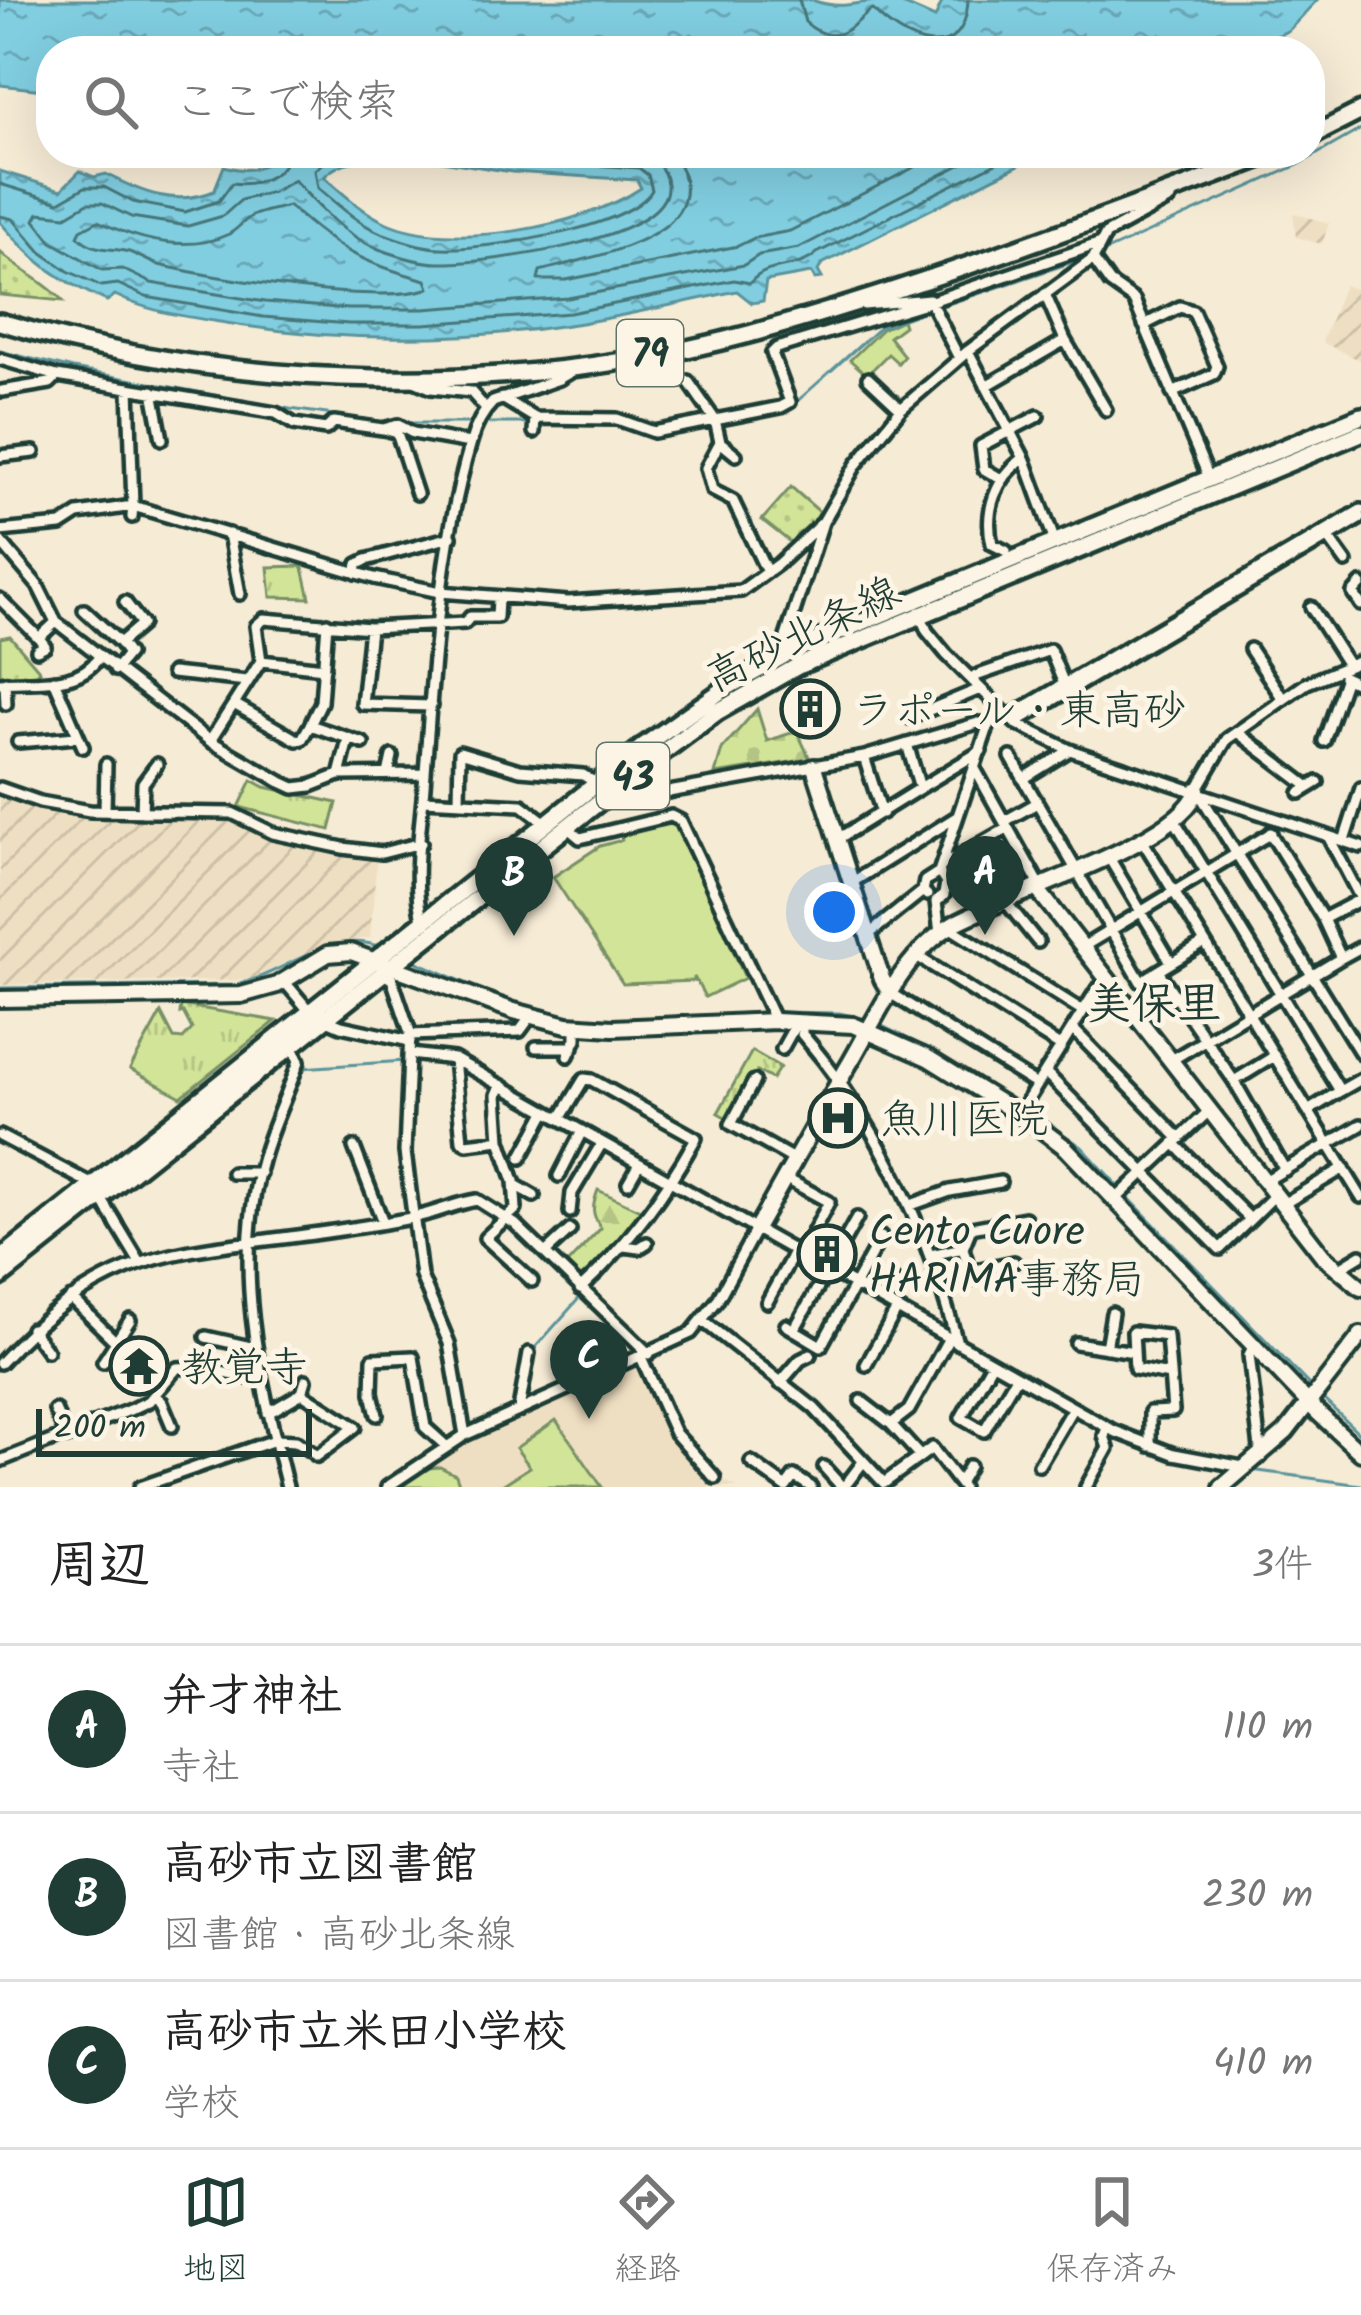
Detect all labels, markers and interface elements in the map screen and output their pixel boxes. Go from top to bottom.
search box [36,36,1325,168]
text: ここで検索 [174,68,399,140]
icon: search [78,69,144,135]
road number: 79 [617,320,683,386]
street label: 高砂北条線 [694,560,913,712]
building icon: ラポール・東高砂 [779,678,841,740]
place label: ラポール・東高砂 [852,679,1185,746]
road number: 43 [597,743,669,809]
pin: A [946,836,1024,935]
pin: B [475,837,553,936]
your location [804,882,864,942]
district label: 美保里 [1086,970,1222,1042]
hospital icon: 魚川医院 [807,1087,869,1149]
place label: 魚川医院 [880,1088,1048,1155]
place label: Cento Cuore HARIMA事務局 [869,1200,1145,1315]
building icon: Cento Cuore HARIMA事務局 [796,1223,858,1285]
pin: C [550,1320,628,1419]
temple icon: 教覚寺 [108,1335,170,1397]
place label: 教覚寺 [181,1336,307,1403]
scale bar [36,1403,312,1456]
text: 200 m [54,1403,146,1456]
text: 周辺 [48,1527,150,1608]
text: 3件 [1252,1536,1313,1598]
text: 弁才神社 [162,1662,342,1734]
text: A [75,1698,99,1760]
text: 110 m [1222,1698,1313,1760]
text: 寺社 [162,1738,240,1800]
text: 高砂市立図書館 [162,1830,477,1902]
text: B [75,1866,99,1928]
text: 230 m [1202,1866,1313,1928]
text: 図書館 · 高砂北条線 [162,1906,515,1968]
text: 高砂市立米田小学校 [162,1998,567,2070]
text: C [75,2034,99,2096]
text: 410 m [1213,2034,1313,2096]
text: 学校 [162,2074,240,2136]
tab: 地図 [183,2169,249,2297]
tab: 経路 [614,2169,680,2297]
tab: 保存済み [1046,2169,1178,2297]

